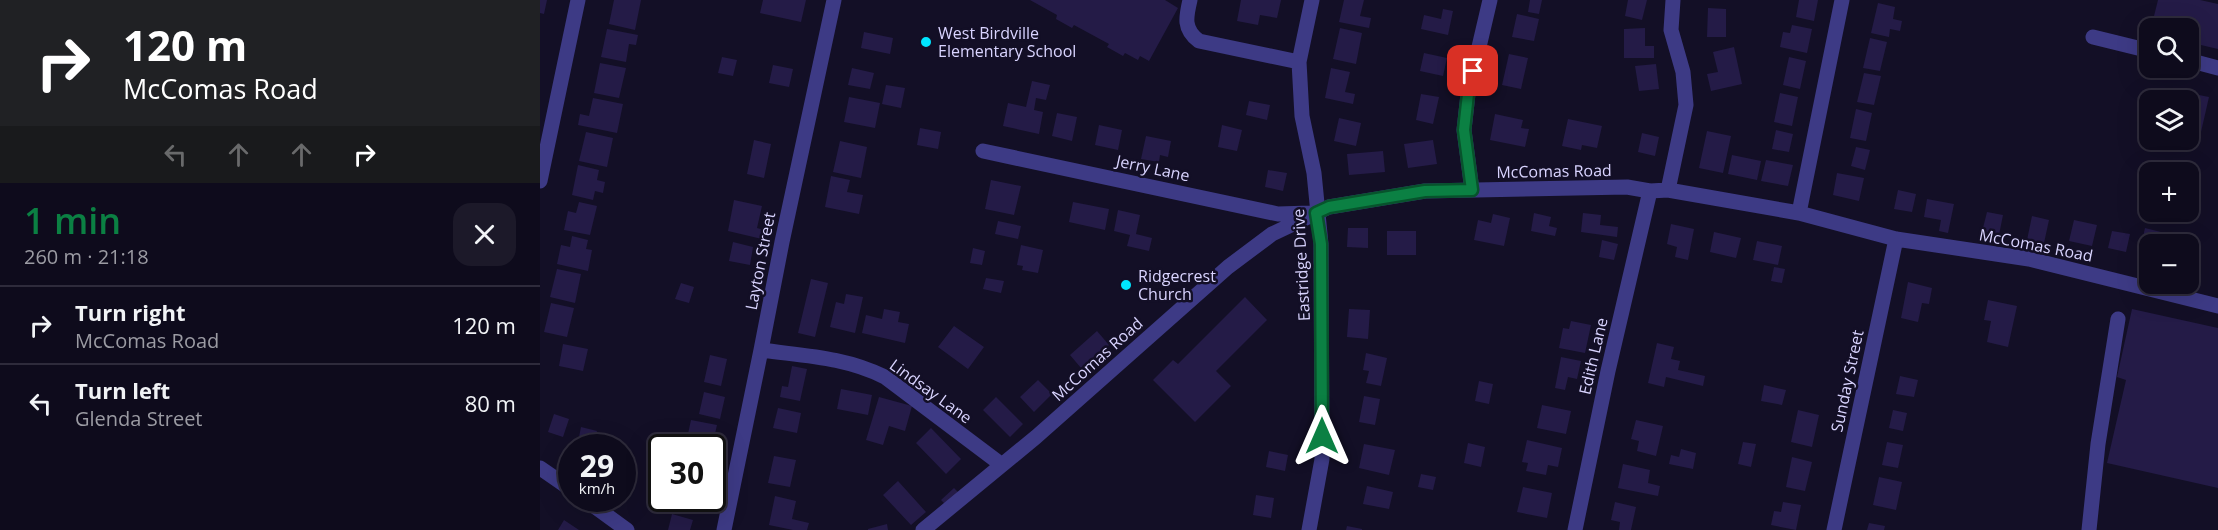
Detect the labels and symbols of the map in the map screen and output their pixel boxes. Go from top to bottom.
place label: West Birdville Elementary School [938,22,1076,62]
marker: West Birdville Elementary School [919,35,933,49]
pin [1447,45,1498,96]
street label: Jerry Lane [1112,149,1192,187]
street label: McComas Road [1496,159,1612,183]
street label: Eastridge Drive [1287,208,1315,322]
street label: Layton Street [740,210,780,312]
street label: McComas Road [1977,223,2095,267]
place label: Ridgecrest Church [1138,265,1216,305]
marker: Ridgecrest Church [1119,278,1133,292]
street label: McComas Road [1047,312,1147,406]
street label: Edith Lane [1573,315,1613,397]
street label: Sunday Street [1825,328,1869,434]
street label: Lindsay Lane [885,354,977,428]
position arrow [1290,404,1354,468]
speed limit sign: 30 [648,434,726,512]

